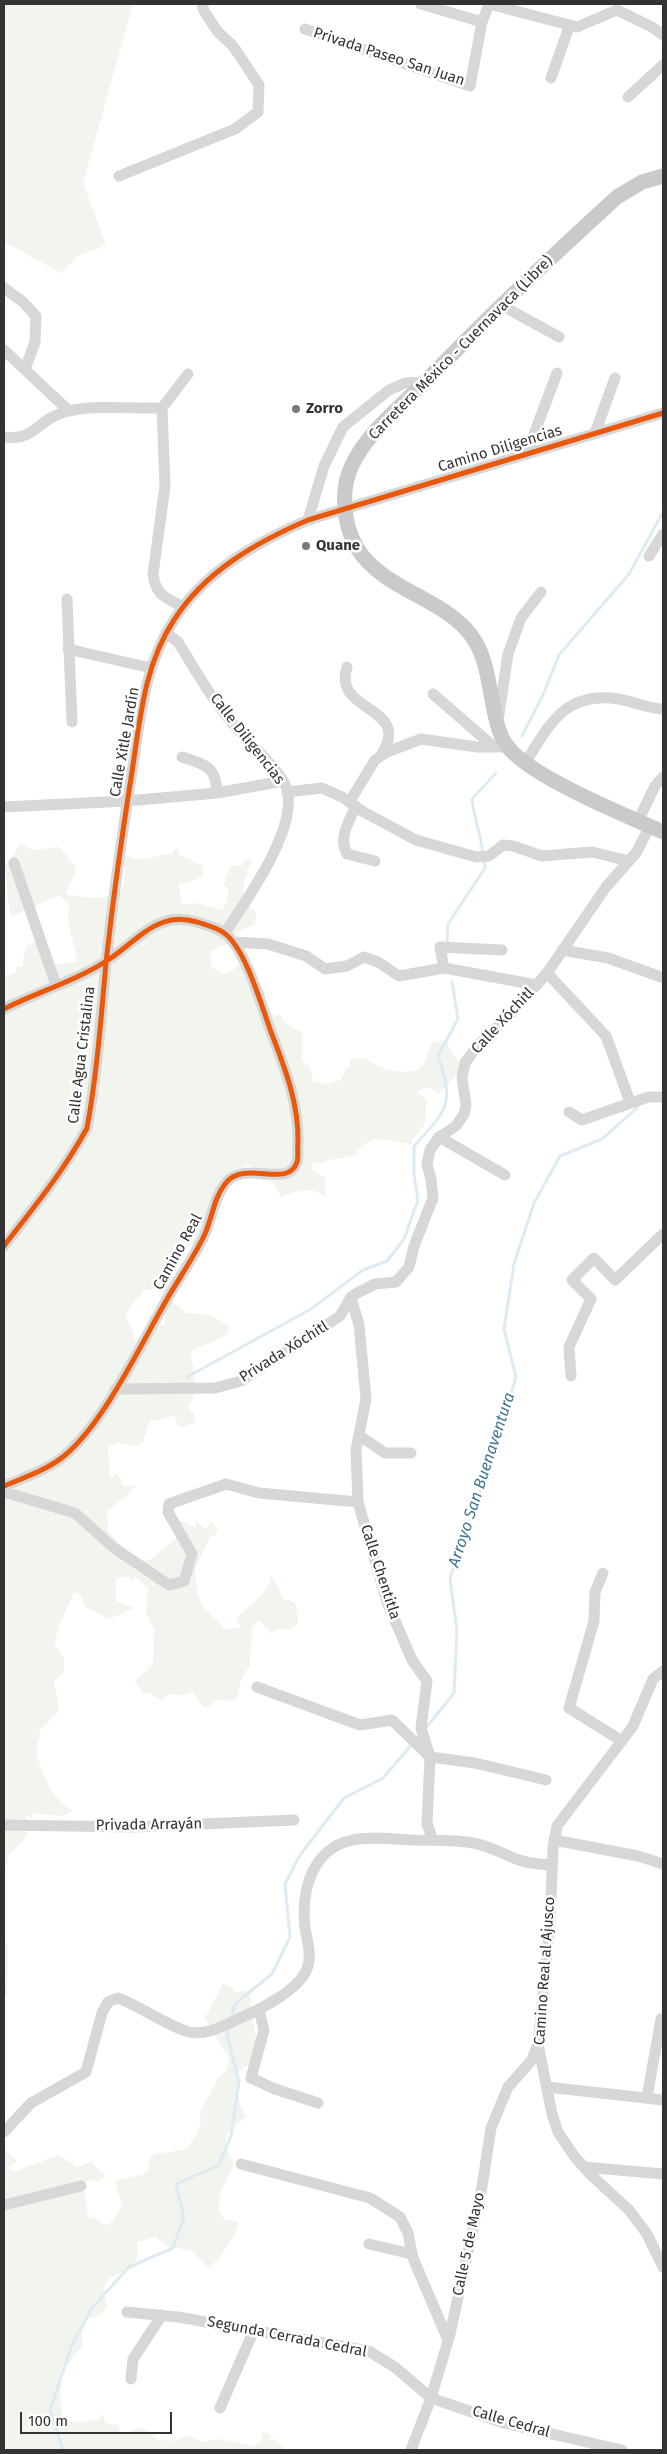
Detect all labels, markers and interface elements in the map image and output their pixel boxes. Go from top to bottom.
street label: Privada Paseo San Juan [311,24,467,90]
street label: Carretera México - Cuernavaca (Libre) [365,252,557,444]
place label: Zorro [306,400,343,418]
marker: Zorro [290,403,302,415]
street label: Camino Diligencias [436,422,564,476]
place label: Quane [316,537,360,555]
marker: Quane [300,540,312,552]
street label: Calle Xitle Jardín [106,686,144,798]
street label: Calle Diligencias [206,690,288,788]
street label: Calle Xóchitl [468,984,538,1058]
street label: Calle Agua Cristalina [65,985,99,1125]
street label: Camino Real [150,1211,206,1293]
street label: Privada Xóchitl [236,1318,332,1386]
water label: Arroyo San Buenaventura [445,1390,519,1570]
street label: Calle Chentitla [356,1522,404,1622]
street label: Privada Arrayán [96,1815,202,1835]
street label: Camino Real al Ajusco [531,1896,559,2046]
street label: Calle 5 de Mayo [449,2191,489,2297]
street label: Segunda Cerrada Cedral [206,2313,368,2361]
scale bar [22,2402,175,2434]
street label: Calle Cedral [470,2402,552,2442]
text: 100 m [28,2412,68,2430]

